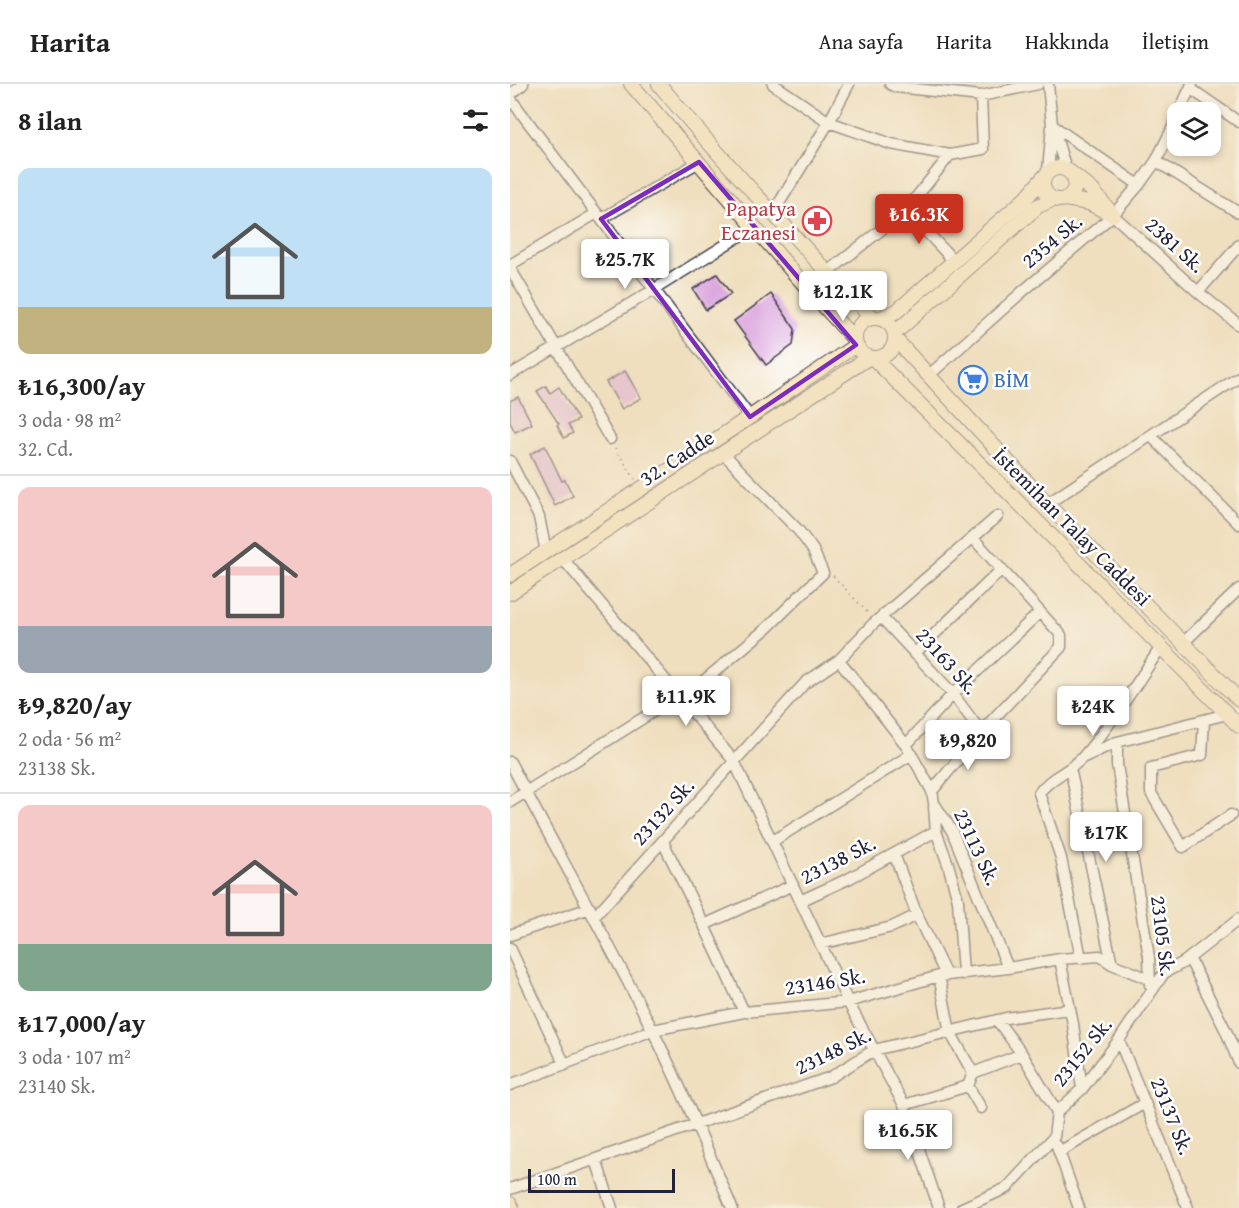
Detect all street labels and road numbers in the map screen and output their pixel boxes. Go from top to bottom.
street label: 2354 Sk. [1014,206,1089,275]
street label: 2381 Sk. [1139,209,1212,280]
street label: 32. Cadde [633,422,720,493]
street label: İstemihan Talay Caddesi [986,440,1159,613]
street label: 23163 Sk. [909,620,986,701]
street label: 23132 Sk. [624,771,701,852]
street label: 23113 Sk. [946,803,1009,890]
street label: 23138 Sk. [795,827,881,892]
street label: 23105 Sk. [1143,894,1184,978]
street label: 23146 Sk. [782,960,867,1003]
street label: 23152 Sk. [1044,1010,1119,1093]
street label: 23148 Sk. [789,1019,876,1082]
street label: 23137 Sk. [1143,1072,1202,1159]

